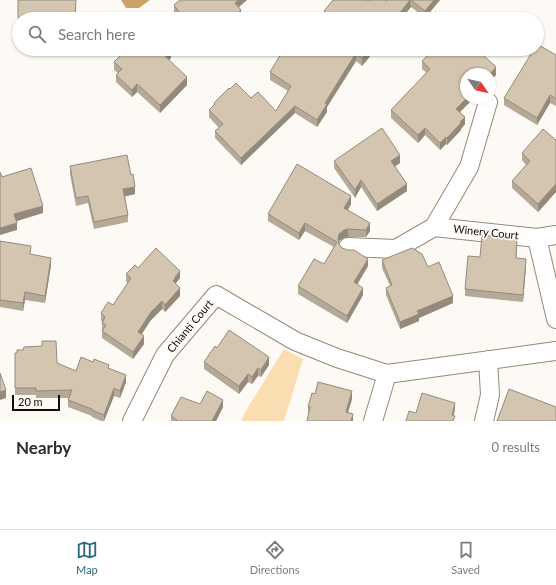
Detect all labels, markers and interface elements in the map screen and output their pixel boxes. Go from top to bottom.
search box [12,12,544,56]
icon: search [26,23,48,45]
text: Search here [58,25,135,43]
north arrow [460,68,496,104]
street label: Winery Court [453,222,519,241]
street label: Chianti Court [164,297,215,355]
scale bar [12,393,60,412]
text: 20 m [18,395,43,408]
text: Nearby [16,437,71,458]
text: 0 results [492,439,540,455]
tab: Map [76,539,98,576]
tab: Directions [250,539,299,576]
tab: Saved [451,539,480,576]

